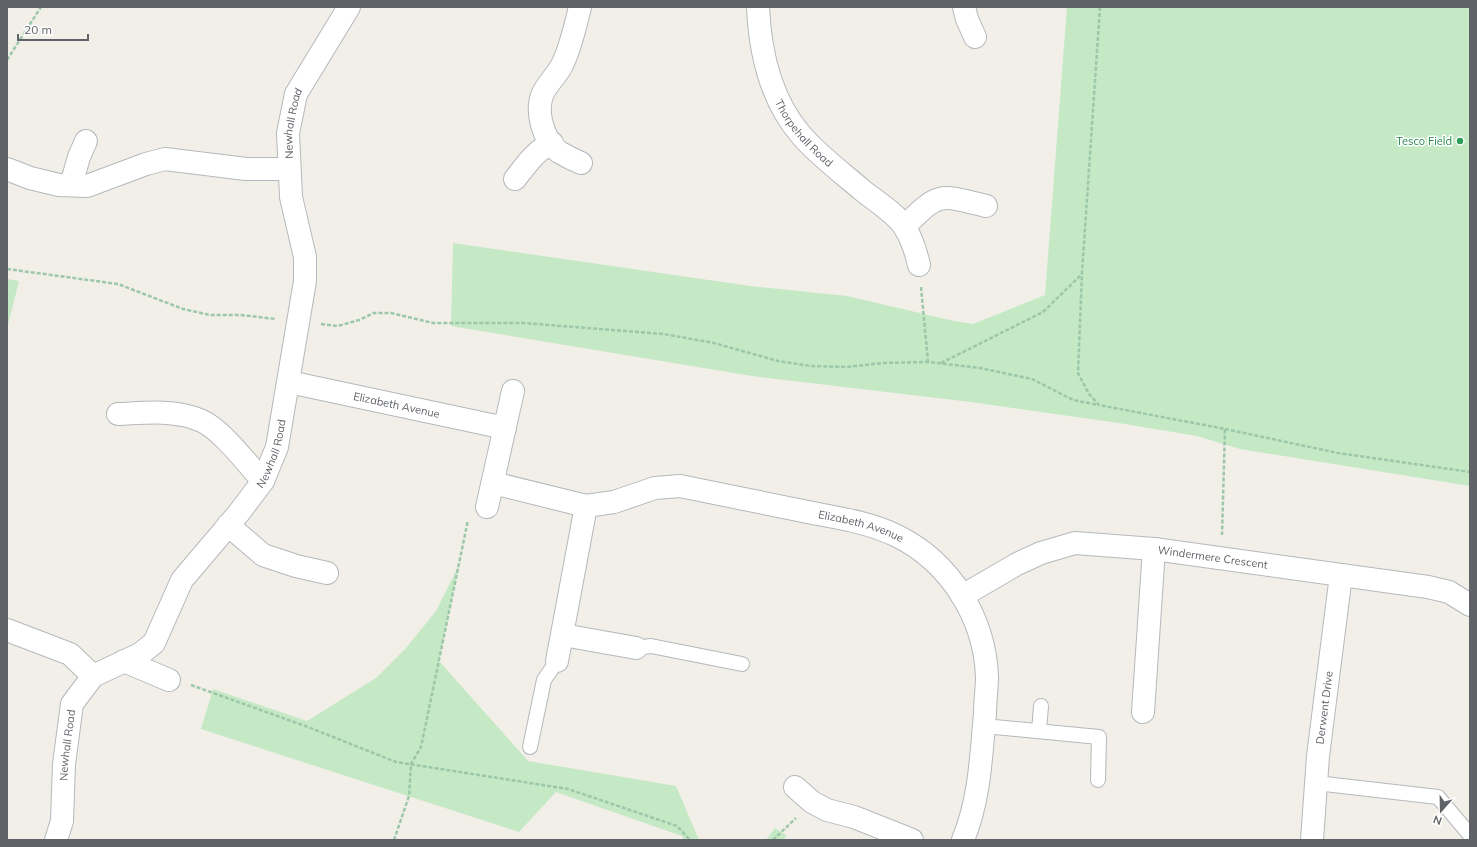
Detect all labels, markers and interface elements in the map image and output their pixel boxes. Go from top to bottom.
scale bar [18,16,88,42]
text: 20 m [24,22,52,37]
street label: Newhall Road [281,85,305,159]
street label: Thorpehall Road [772,97,836,170]
place label: Tesco Field [1396,134,1452,148]
marker: Tesco Field [1455,136,1465,146]
street label: Elizabeth Avenue [352,389,441,421]
street label: Newhall Road [253,418,289,491]
street label: Elizabeth Avenue [817,507,906,545]
street label: Windermere Crescent [1157,543,1269,572]
street label: Derwent Drive [1313,670,1336,745]
street label: Newhall Road [56,709,78,781]
north arrow [1421,791,1461,831]
text: N [1431,812,1444,828]

